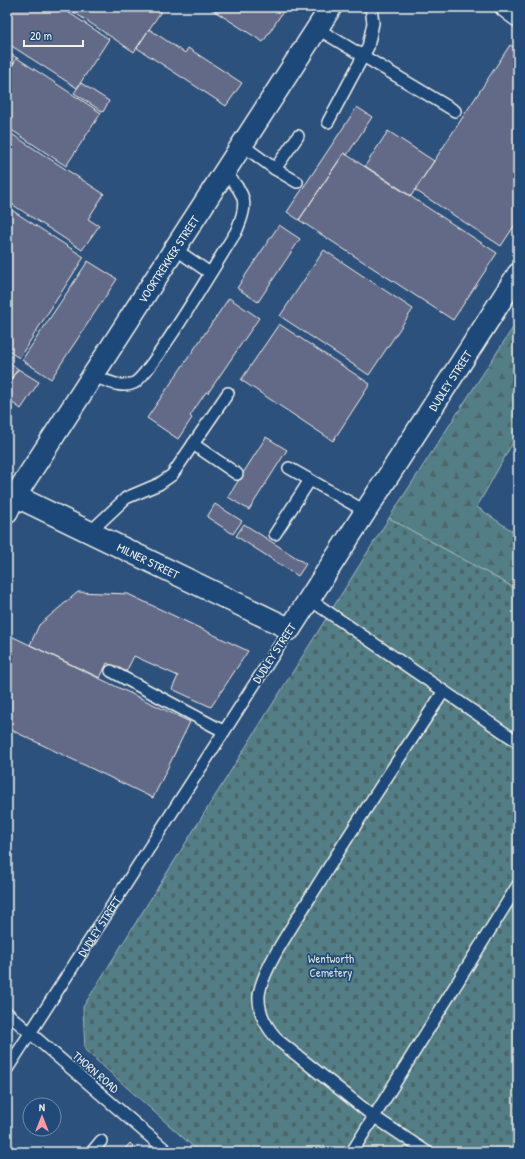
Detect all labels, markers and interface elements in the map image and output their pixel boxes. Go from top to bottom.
scale bar [24,22,83,48]
text: 20 m [30,27,52,44]
street label: VOORTREKKER STREET [134,212,203,306]
street label: DUDLEY STREET [424,346,476,414]
street label: MILNER STREET [114,538,183,583]
street label: DUDLEY STREET [248,619,300,686]
street label: DUDLEY STREET [73,892,125,960]
park label: Wentworth Cemetery [308,950,354,981]
street label: THORN ROAD [69,1047,123,1097]
north arrow [22,1097,62,1137]
text: N [39,1100,45,1114]

